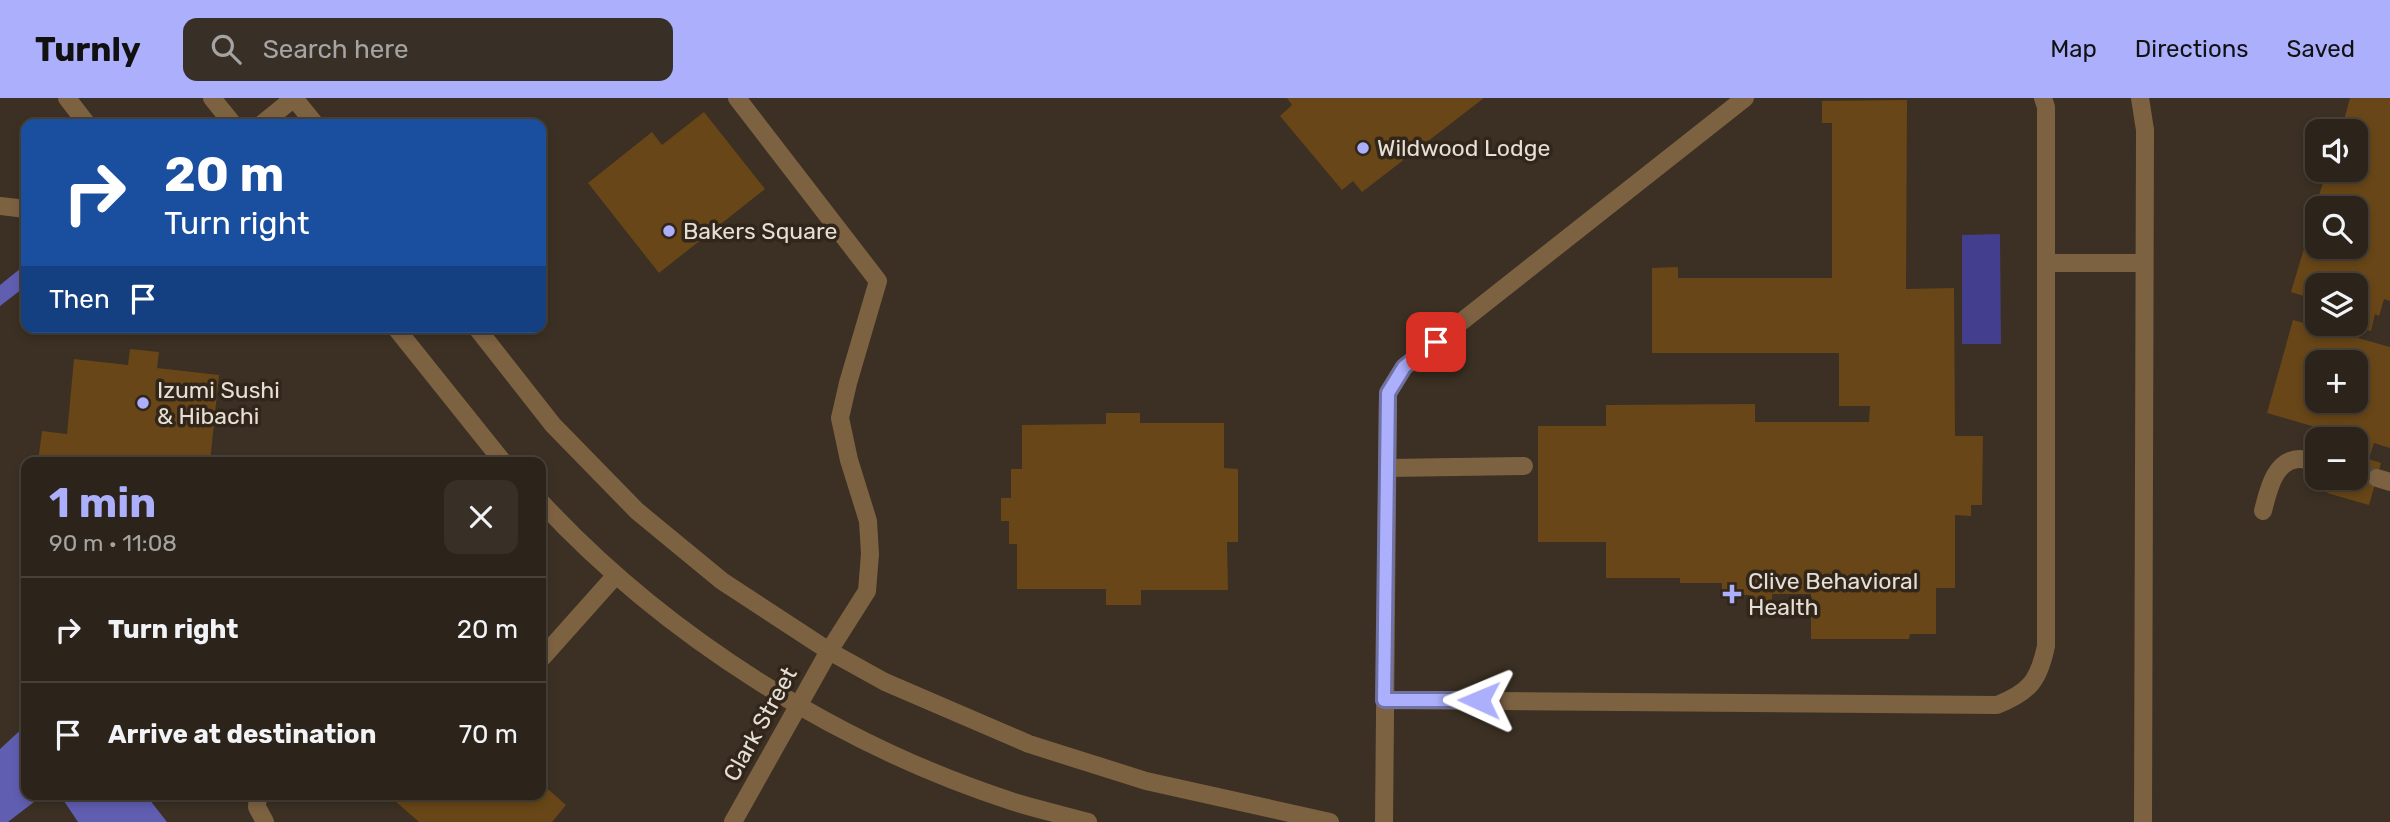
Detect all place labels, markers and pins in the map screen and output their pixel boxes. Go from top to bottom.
place label: Wildwood Lodge [1377,134,1550,162]
marker: Wildwood Lodge [1355,140,1371,156]
place label: Bakers Square [683,217,837,245]
marker: Bakers Square [661,223,677,239]
pin [1406,312,1466,372]
place label: Izumi Sushi & Hibachi [157,376,280,430]
marker: Izumi Sushi & Hibachi [135,395,151,411]
place label: Clive Behavioral Health [1748,567,1918,621]
marker: Clive Behavioral Health [1722,584,1742,604]

